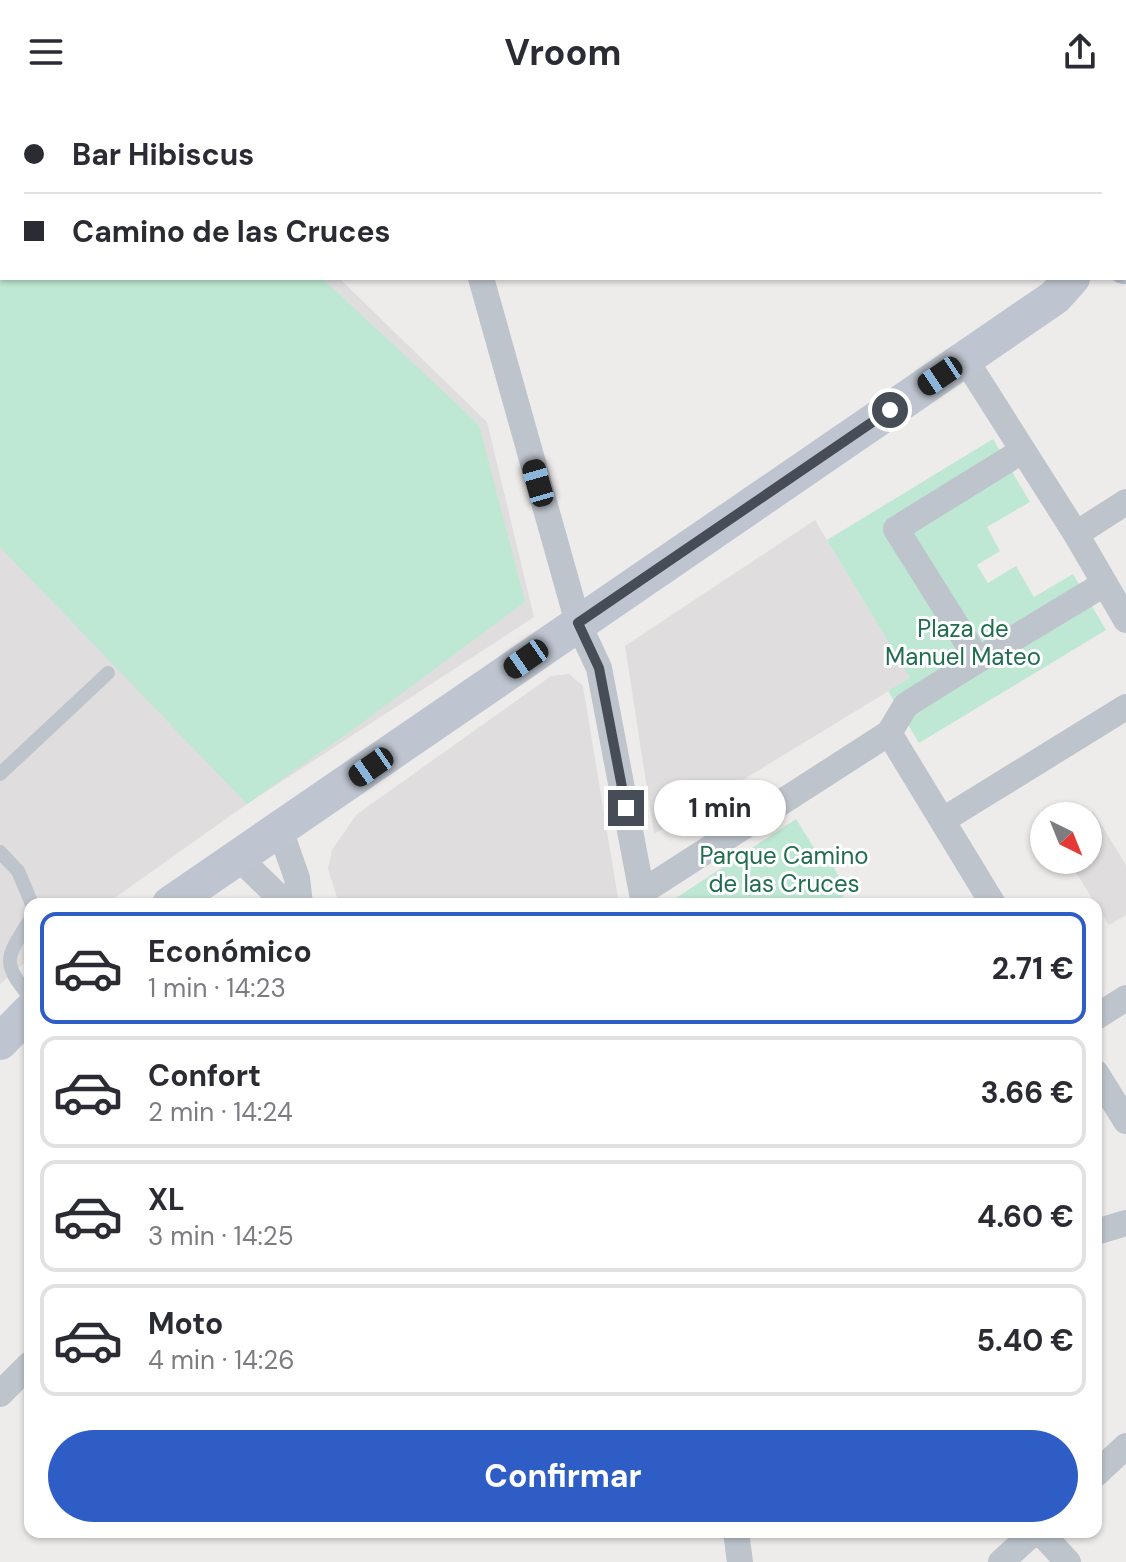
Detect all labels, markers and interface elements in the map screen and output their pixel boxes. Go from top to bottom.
text: Vroom [505,29,621,76]
icon: menu [24,30,68,74]
icon: share [1058,30,1102,74]
text: Bar Hibiscus [72,135,254,174]
text: Camino de las Cruces [72,212,391,251]
car [913,353,967,399]
route start [872,392,908,428]
car [520,457,556,509]
park label: Plaza de Manuel Mateo [885,613,1041,672]
car [499,635,553,683]
car [344,743,398,791]
callout: 1 min [654,780,786,836]
route end [608,790,644,826]
text: 1 min [688,791,752,825]
north arrow [1030,802,1102,874]
map controls [1030,802,1102,874]
park label: Parque Camino de las Cruces [699,840,869,899]
icon: car [52,932,124,1004]
text: Económico [148,932,312,971]
text: 2.71 € [992,949,1074,988]
text: 1 min · 14:23 [148,971,286,1005]
icon: car [52,1056,124,1128]
text: Confort [148,1056,261,1095]
text: 3.66 € [980,1073,1074,1112]
text: 2 min · 14:24 [148,1095,293,1129]
icon: car [52,1180,124,1252]
text: XL [148,1180,185,1219]
text: 4.60 € [977,1197,1074,1236]
text: 3 min · 14:25 [148,1219,294,1253]
icon: car [52,1304,124,1376]
text: Moto [148,1304,223,1343]
text: 5.40 € [976,1321,1074,1360]
text: 4 min · 14:26 [148,1343,294,1377]
button: Confirmar [48,1430,1078,1522]

